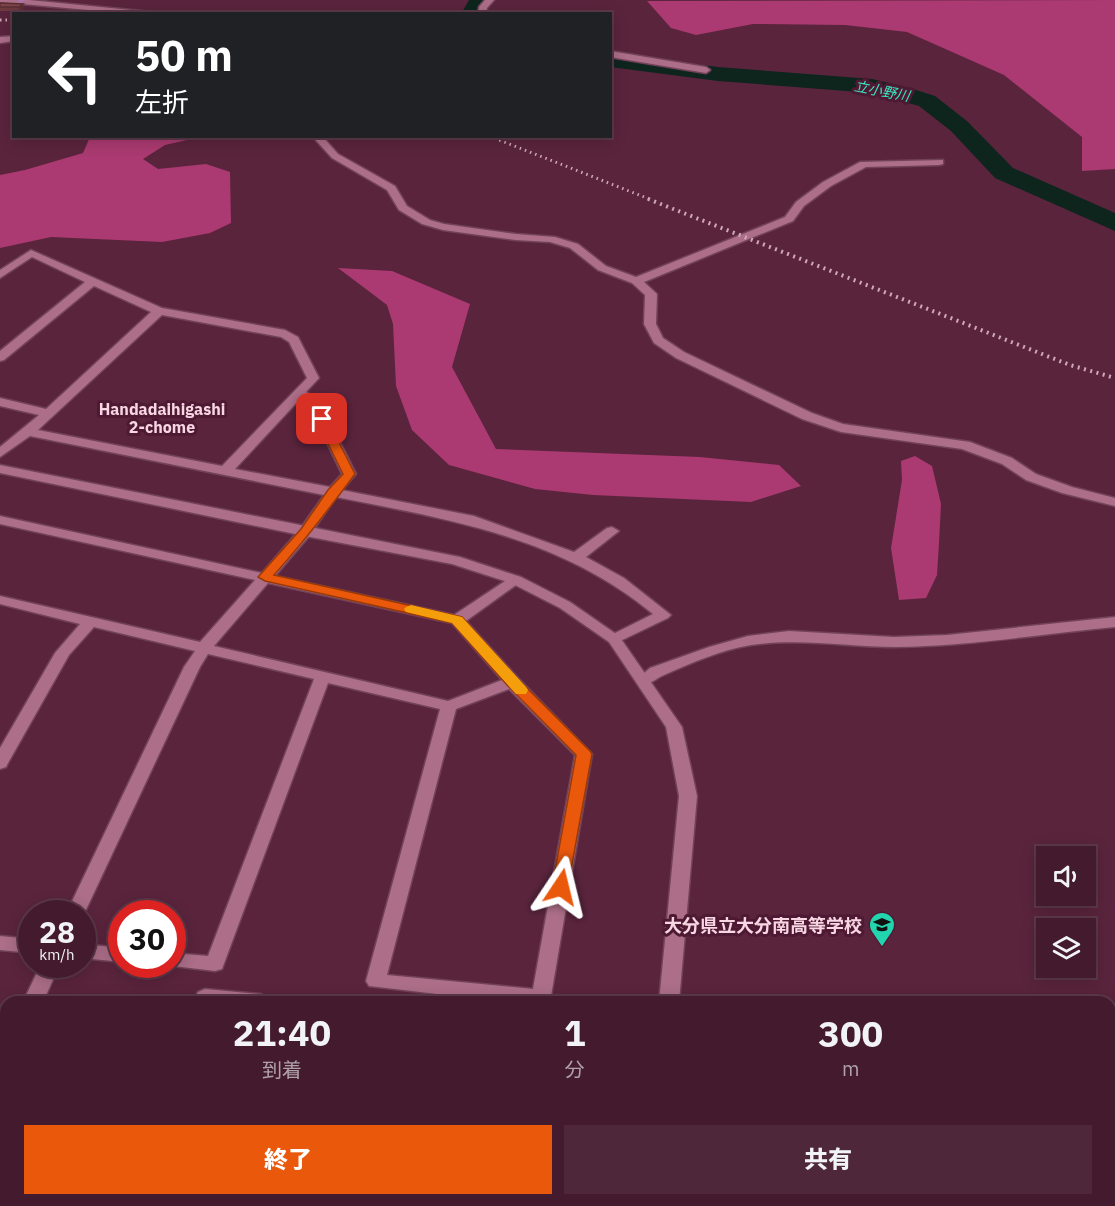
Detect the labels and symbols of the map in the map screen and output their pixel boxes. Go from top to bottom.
water label: 立小野川 [853,77,913,106]
pin [296,393,347,444]
district label: Handadaihigashi 2-chome [99,399,225,437]
position arrow [529,855,593,919]
speed limit sign: 30 [108,900,186,978]
school or university icon: 大分県立大分南高等学校 [867,910,897,948]
place label: 大分県立大分南高等学校 [664,914,862,937]

